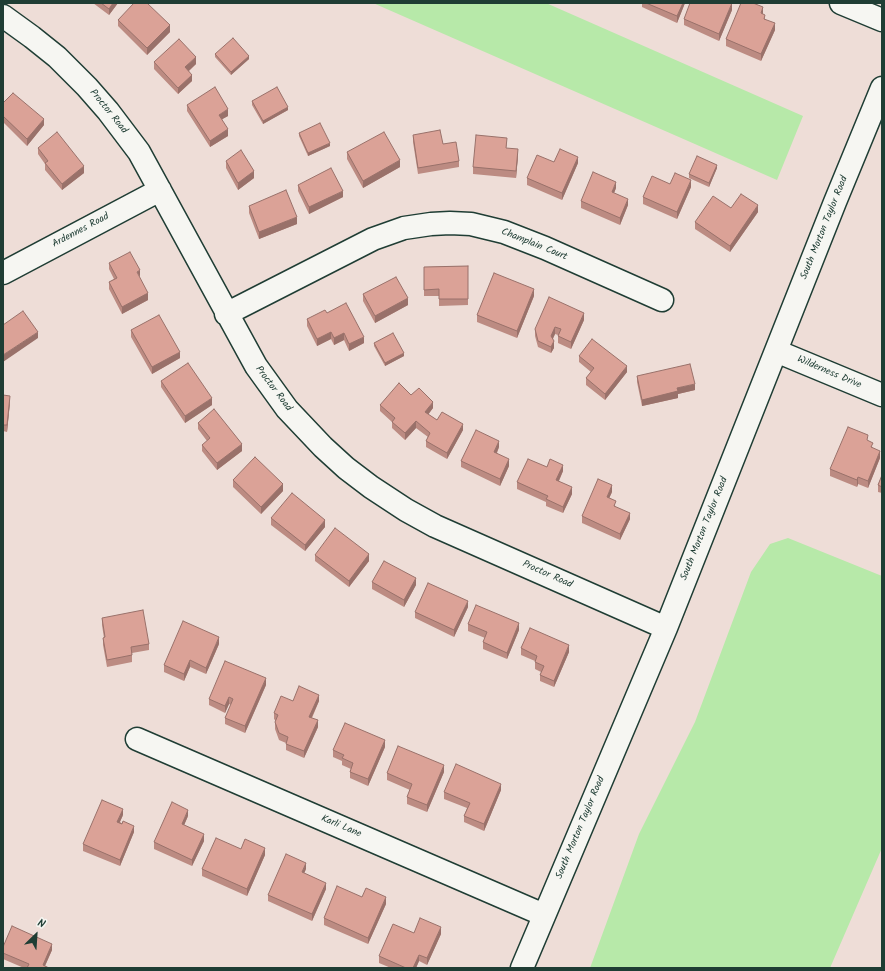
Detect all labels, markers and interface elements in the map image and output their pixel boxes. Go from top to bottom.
street label: Proctor Road [87,87,129,137]
street label: South Morton Taylor Road [799,175,851,281]
street label: Ardennes Road [51,211,111,251]
street label: Champlain Court [499,226,569,264]
street label: Wilderness Drive [795,354,863,392]
street label: Proctor Road [252,364,294,414]
street label: South Morton Taylor Road [679,476,731,582]
street label: Proctor Road [520,559,574,591]
street label: South Morton Taylor Road [554,775,608,881]
street label: Karli Lane [319,813,363,841]
text: N [34,914,48,934]
north arrow [16,915,56,955]

